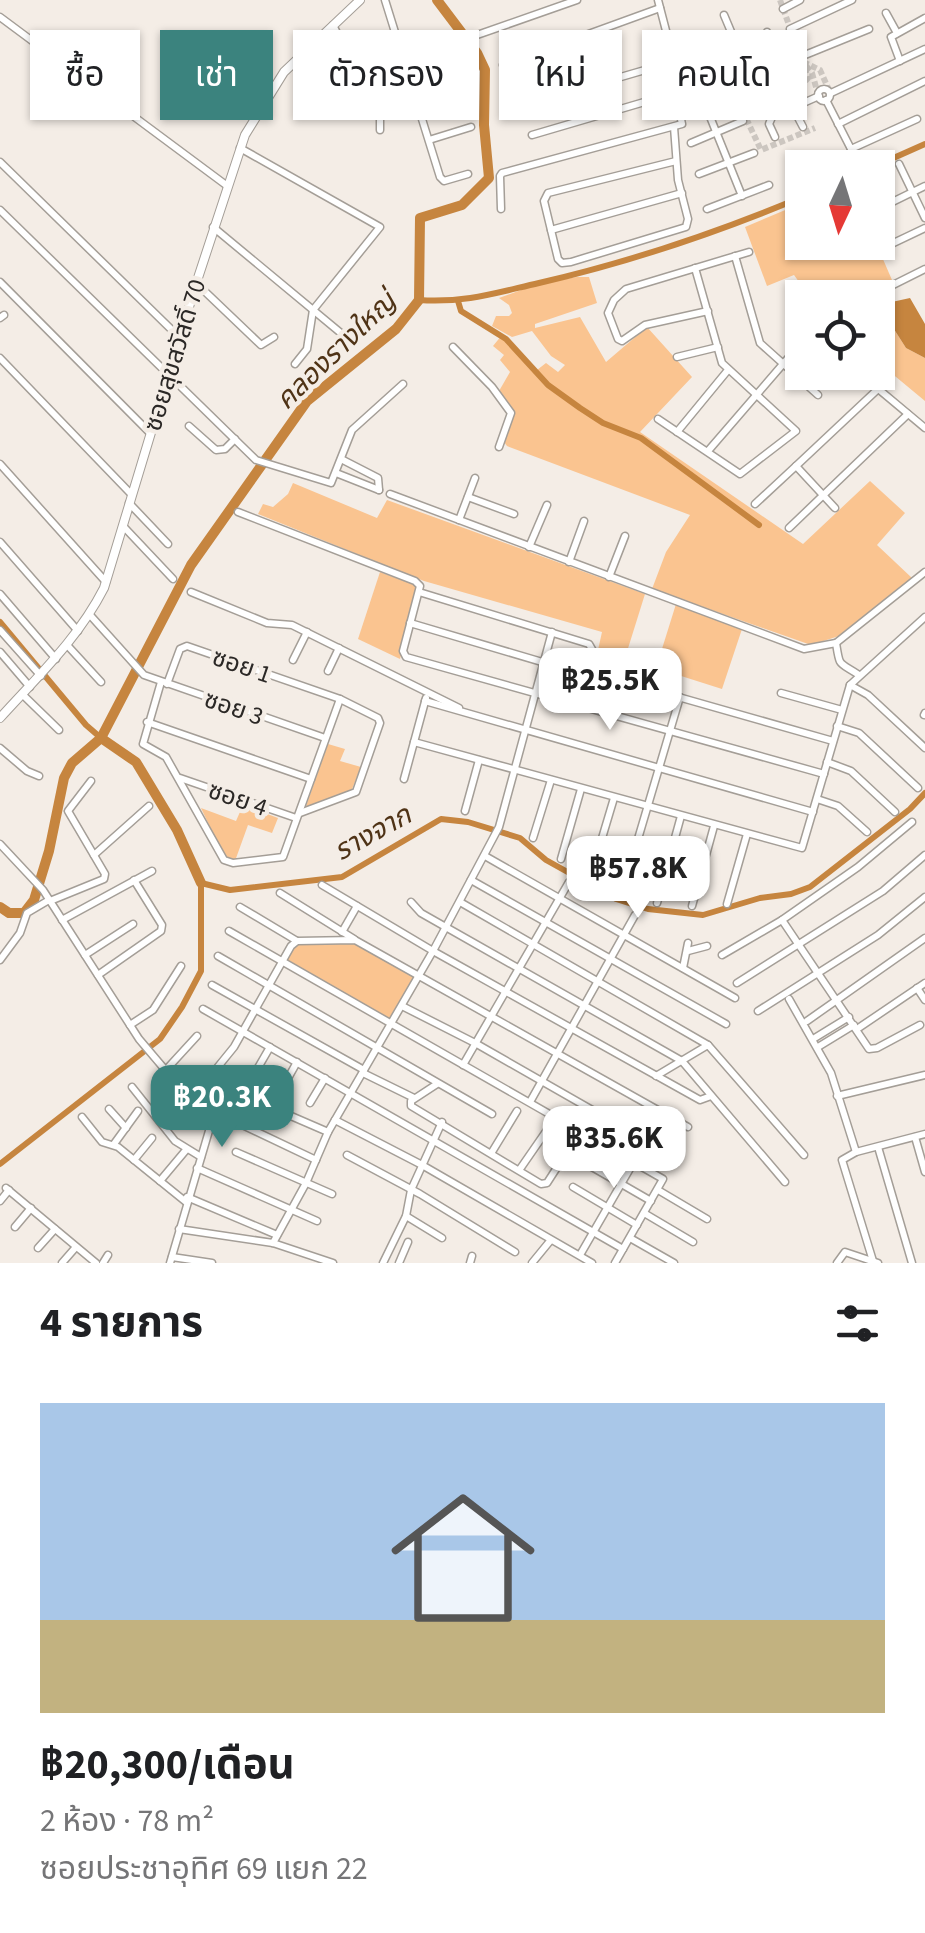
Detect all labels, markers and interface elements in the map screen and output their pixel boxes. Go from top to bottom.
chip: ซื้อ [30,30,140,120]
chip: เช่า [160,30,273,120]
chip: ตัวกรอง [293,30,479,120]
chip: ใหม่ [499,30,622,120]
chip: คอนโด [642,30,807,120]
north arrow [785,150,895,260]
map controls [785,150,895,390]
street label: ซอยสุขสวัสดิ์ 70 [135,275,215,436]
water label: คลองรางใหญ่ [266,280,408,419]
button: locate [785,280,895,390]
street label: ซอย 1 [207,639,276,693]
pin: ฿25.5K [529,648,691,733]
text: ฿25.5K [561,657,659,703]
street label: ซอย 3 [199,681,268,735]
street label: ซอย 4 [203,772,272,826]
water label: รางจาก [326,795,420,871]
pin: ฿57.8K [557,836,719,921]
text: ฿57.8K [589,845,687,891]
pin: ฿20.3K [141,1065,303,1150]
text: ฿20.3K [173,1074,271,1120]
pin: ฿35.6K [533,1106,695,1191]
text: ฿35.6K [565,1115,663,1161]
text: 4 รายการ [40,1293,203,1353]
icon: filters [830,1296,885,1351]
icon: home [373,1468,553,1648]
text: ฿20,300/เดือน [40,1735,295,1795]
text: 2 ห้อง · 78 m² [40,1798,214,1844]
text: ซอยประชาอุทิศ 69 แยก 22 [40,1846,368,1892]

